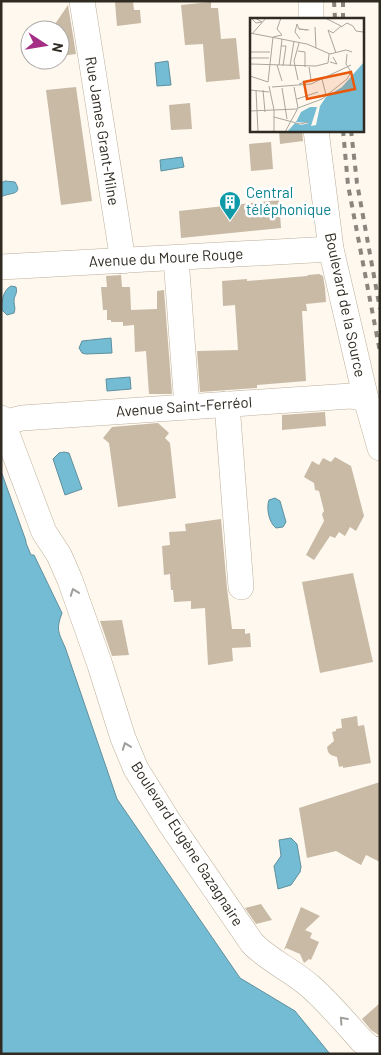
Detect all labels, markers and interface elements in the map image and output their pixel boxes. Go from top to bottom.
inset map [250,18,364,131]
north arrow [20,20,70,70]
text: N [49,41,67,54]
street label: Rue James Grant-Milne [82,55,124,207]
place label: Central téléphonique [246,183,331,218]
building icon: Central téléphonique [218,190,242,221]
street label: Boulevard de la Source [322,231,370,379]
street label: Avenue du Moure Rouge [88,244,244,270]
street label: Avenue Saint-Ferréol [115,392,253,420]
one-way arrow [70,588,80,596]
one-way arrow [122,742,132,751]
street label: Boulevard Eugène Gazagnaire [128,758,248,929]
one-way arrow [340,1017,349,1026]

